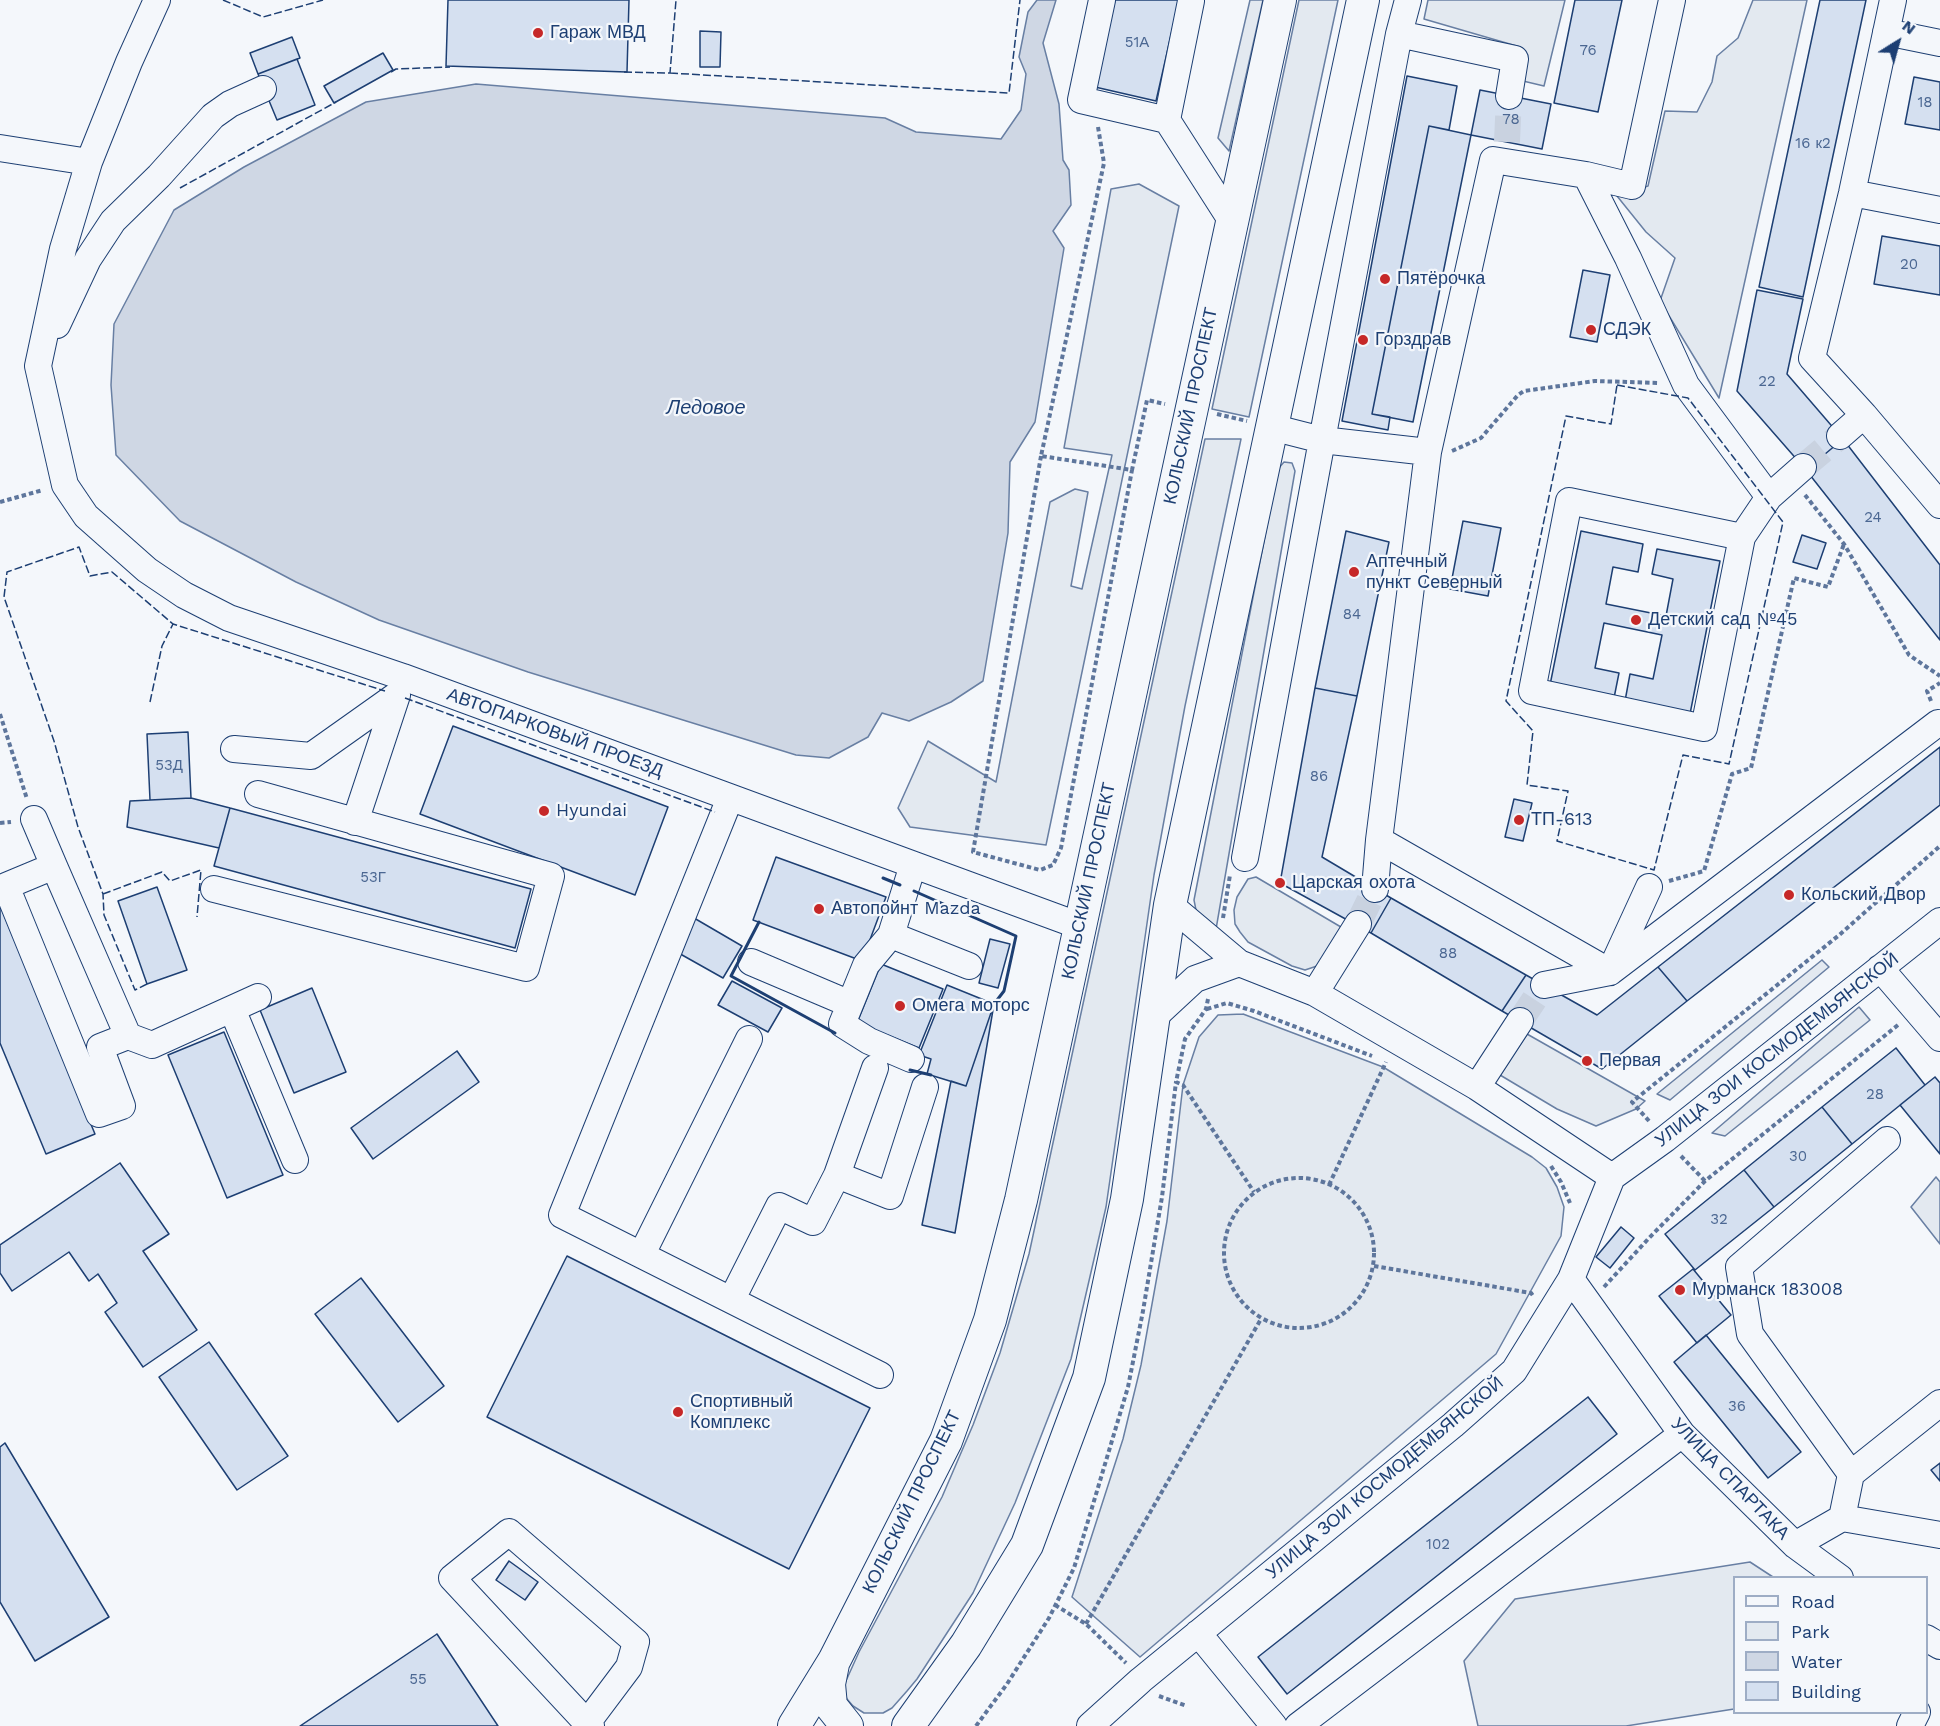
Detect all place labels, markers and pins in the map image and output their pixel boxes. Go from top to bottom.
place label: Гараж МВД [550,22,646,44]
marker: Гараж МВД [531,26,545,40]
place label: Пятёрочка [1397,268,1485,290]
marker: Пятёрочка [1378,272,1392,286]
place label: СДЭК [1603,319,1651,341]
marker: СДЭК [1584,323,1598,337]
place label: Горздрав [1375,329,1451,351]
marker: Горздрав [1356,333,1370,347]
place label: Аптечный пункт Северный [1366,551,1502,594]
marker: Аптечный пункт Северный [1347,565,1361,579]
place label: Детский сад №45 [1648,609,1798,631]
marker: Детский сад №45 [1629,613,1643,627]
place label: Hyundai [556,800,627,822]
marker: Hyundai [537,804,551,818]
place label: ТП-613 [1531,809,1593,831]
marker: ТП-613 [1512,813,1526,827]
place label: Царская охота [1292,872,1415,894]
marker: Царская охота [1273,876,1287,890]
place label: Кольский Двор [1801,884,1926,906]
marker: Кольский Двор [1782,888,1796,902]
place label: Автопойнт Mazda [831,898,981,920]
marker: Автопойнт Mazda [812,902,826,916]
place label: Омега моторс [912,995,1030,1017]
marker: Омега моторс [893,999,907,1013]
place label: Первая [1599,1050,1661,1072]
marker: Первая [1580,1054,1594,1068]
place label: Мурманск 183008 [1692,1279,1843,1301]
marker: Мурманск 183008 [1673,1283,1687,1297]
place label: Спортивный Комплекс [690,1391,793,1434]
marker: Спортивный Комплекс [671,1405,685,1419]

